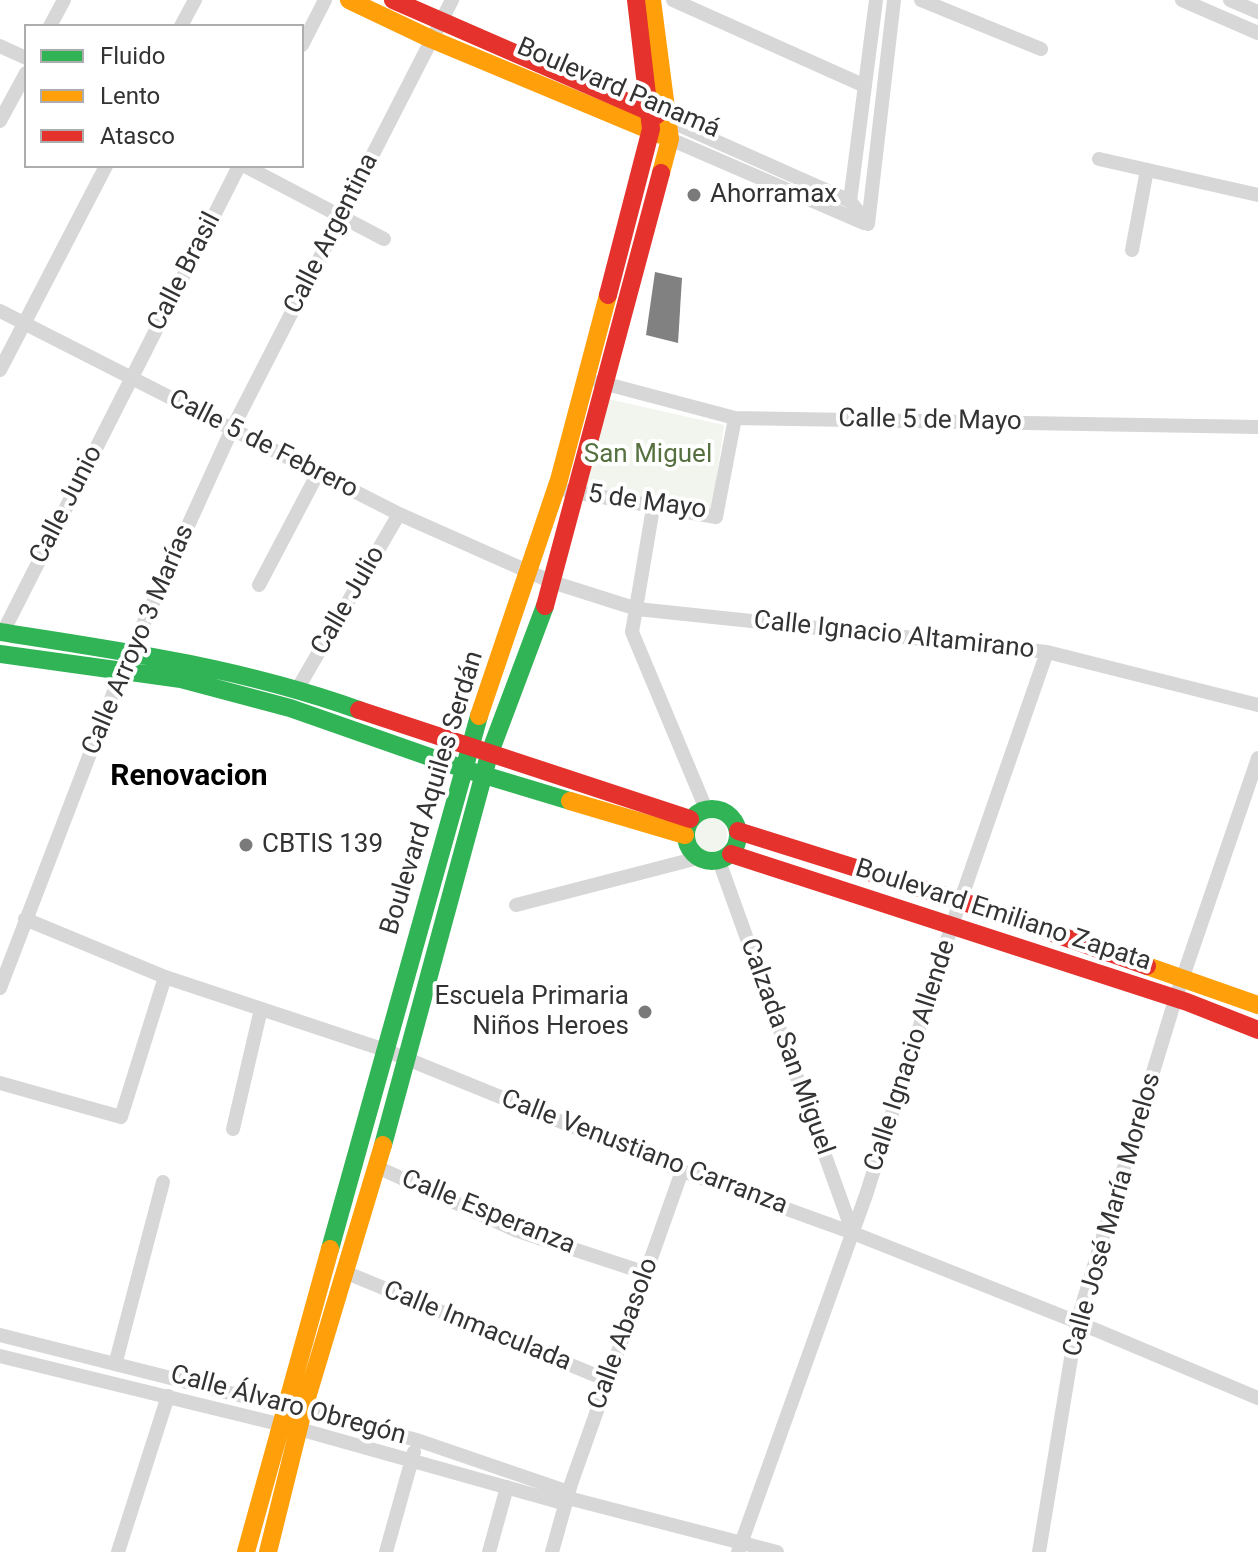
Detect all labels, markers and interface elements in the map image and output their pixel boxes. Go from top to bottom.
legend [24,24,304,168]
street label: Boulevard Panamá [512,32,724,146]
text: Fluido [100,42,165,70]
text: Lento [100,82,160,110]
text: Atasco [100,122,175,150]
street label: Calle Argentina [278,149,386,319]
place label: Ahorramax [710,179,837,211]
marker: Ahorramax [685,186,703,204]
street label: Calle Brasil [142,208,228,336]
street label: Calle 5 de Febrero [163,384,363,506]
street label: Calle 5 de Mayo [838,404,1022,438]
park label: San Miguel [584,439,712,471]
street label: Calle Junio [24,441,110,569]
street label: 5 de Mayo [586,479,708,527]
street label: Calle Arroyo 3 Marías [76,520,202,760]
street label: Calle Julio [305,541,393,661]
street label: Calle Ignacio Altamirano [752,606,1036,666]
street label: Boulevard Aquiles Serdán [375,647,491,939]
district label: Renovacion [110,759,268,795]
place label: CBTIS 139 [262,829,383,861]
marker: CBTIS 139 [237,836,255,854]
street label: Boulevard Emiliano Zapata [851,853,1155,979]
street label: Calzada San Miguel [732,934,840,1160]
street label: Calle Ignacio Allende [859,936,963,1176]
place label: Escuela Primaria Niños Heroes [434,981,629,1042]
marker: Escuela Primaria Niños Heroes [636,1003,654,1021]
street label: Calle José María Morelos [1057,1069,1169,1361]
street label: Calle Venustiano Carranza [496,1084,792,1222]
street label: Calle Esperanza [397,1164,579,1262]
street label: Calle Abasolo [582,1254,666,1414]
street label: Calle Inmaculada [379,1275,575,1379]
street label: Calle Álvaro Obregón [167,1360,409,1452]

